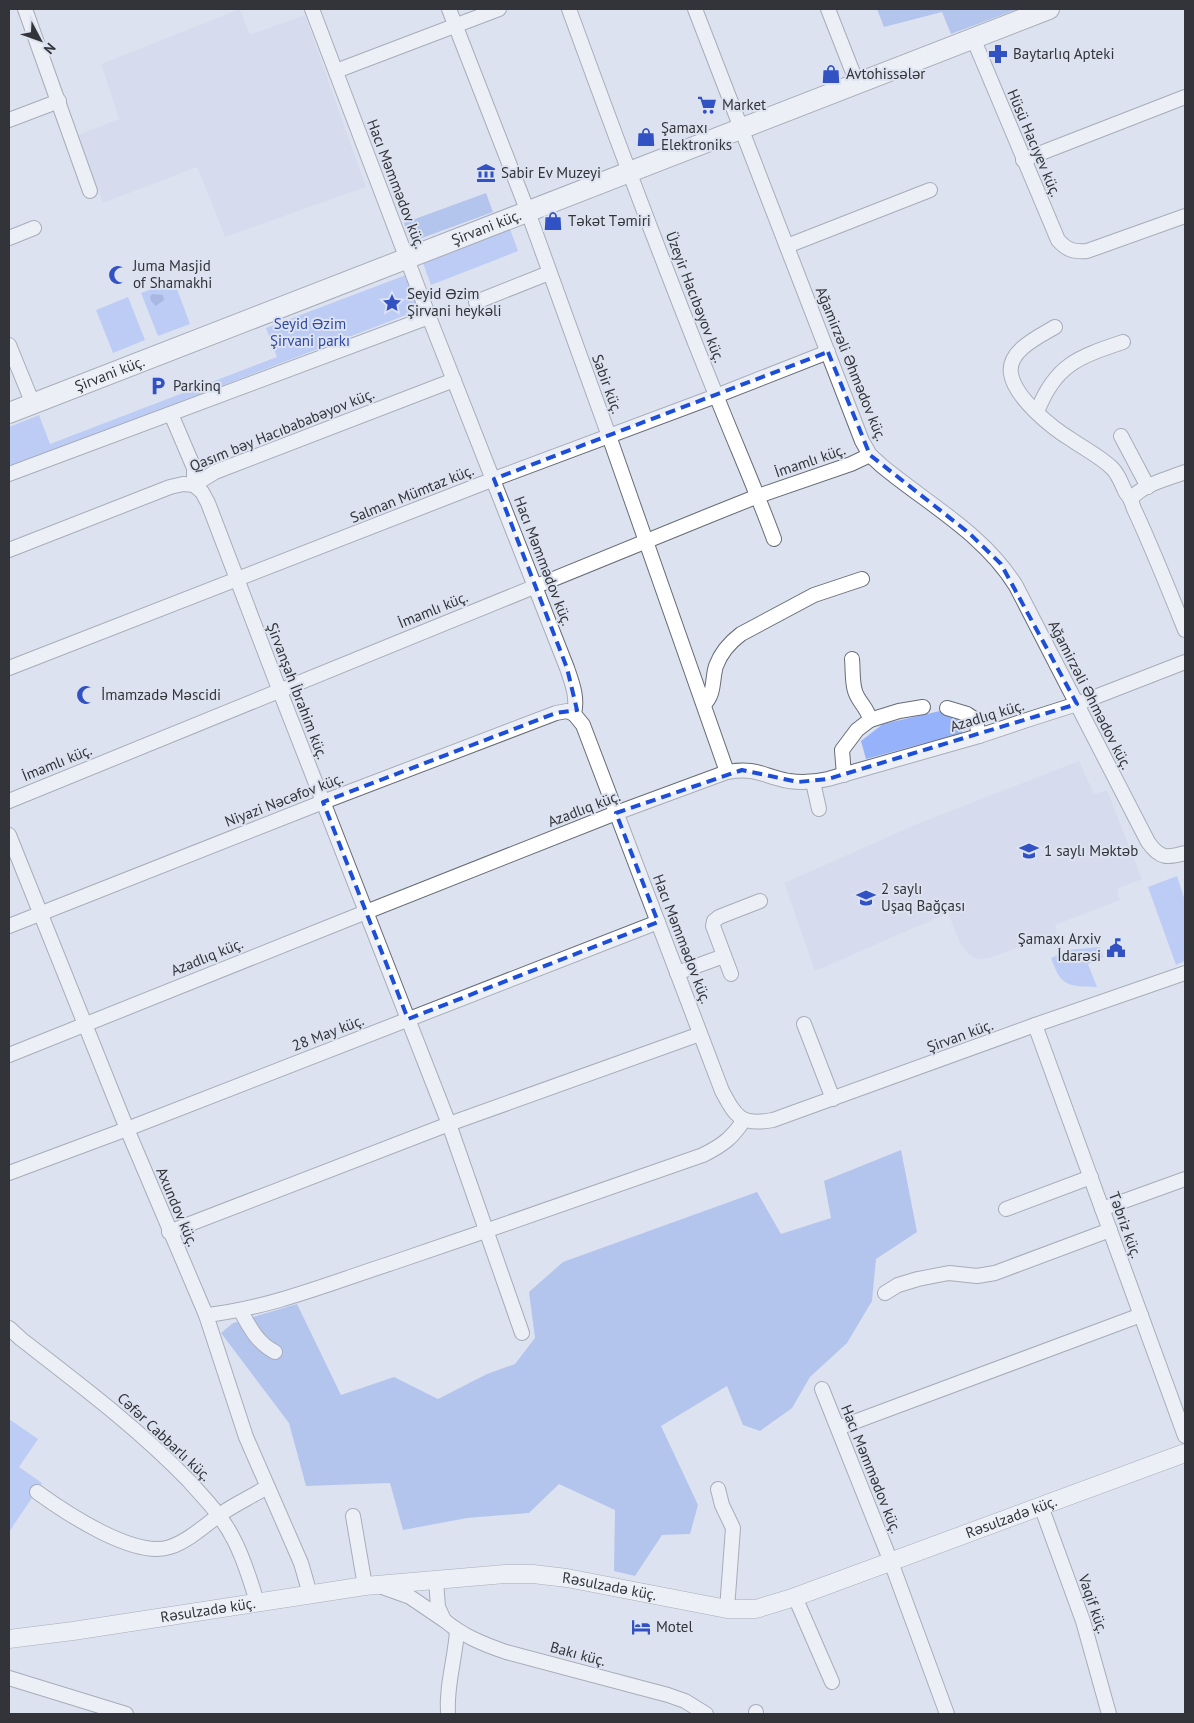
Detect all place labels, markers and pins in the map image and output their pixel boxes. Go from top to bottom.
pharmacy icon: Baytarlıq Apteki [987,43,1009,65]
place label: Baytarlıq Apteki [1013,44,1114,63]
shop icon: Avtohissələr [820,63,842,85]
place label: Avtohissələr [846,64,925,83]
supermarket icon: Market [696,94,718,116]
place label: Market [722,95,766,114]
place label: Şamaxı Elektroniks [661,118,732,154]
shop icon: Şamaxı Elektroniks [635,126,657,148]
museum icon: Sabir Ev Muzeyi [475,162,497,184]
place label: Sabir Ev Muzeyi [501,163,601,182]
shop icon: Təkət Təmiri [542,210,564,232]
place label: Təkət Təmiri [568,211,651,230]
place label: Juma Masjid of Shamakhi [132,256,212,292]
mosque icon: Juma Masjid of Shamakhi [107,264,129,286]
place label: Seyid Əzim Şirvani heykəli [407,284,501,320]
place icon: Seyid Əzim Şirvani heykəli [381,292,403,314]
parking icon: Parkinq [147,375,169,397]
place label: Parkinq [173,376,221,395]
mosque icon: İmamzadə Məscidi [75,684,97,706]
place label: İmamzadə Məscidi [101,685,221,704]
school or university icon: 1 saylı Məktəb [1018,840,1040,862]
place label: 1 saylı Məktəb [1044,841,1138,860]
place label: 2 saylı Uşaq Bağçası [881,879,965,915]
school or university icon: 2 saylı Uşaq Bağçası [855,887,877,909]
place label: Şamaxı Arxiv İdarəsi [1018,929,1102,965]
public building icon: Şamaxı Arxiv İdarəsi [1105,937,1127,959]
hotel icon: Motel [630,1616,652,1638]
place label: Motel [656,1617,693,1636]

